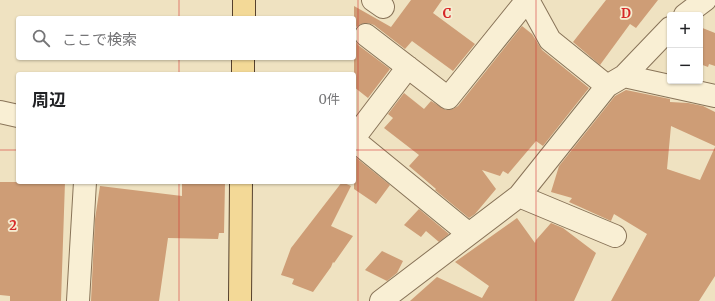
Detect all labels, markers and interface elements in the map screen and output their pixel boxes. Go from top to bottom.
text: C [443,5,452,22]
text: D [621,5,631,22]
map controls [667,12,703,84]
button: + [667,12,703,48]
search box [16,16,356,60]
icon: search [30,27,52,49]
text: ここで検索 [62,30,137,49]
button: − [667,48,703,84]
text: 周辺 [32,89,66,111]
text: 0件 [319,91,340,108]
text: 2 [9,217,17,234]

